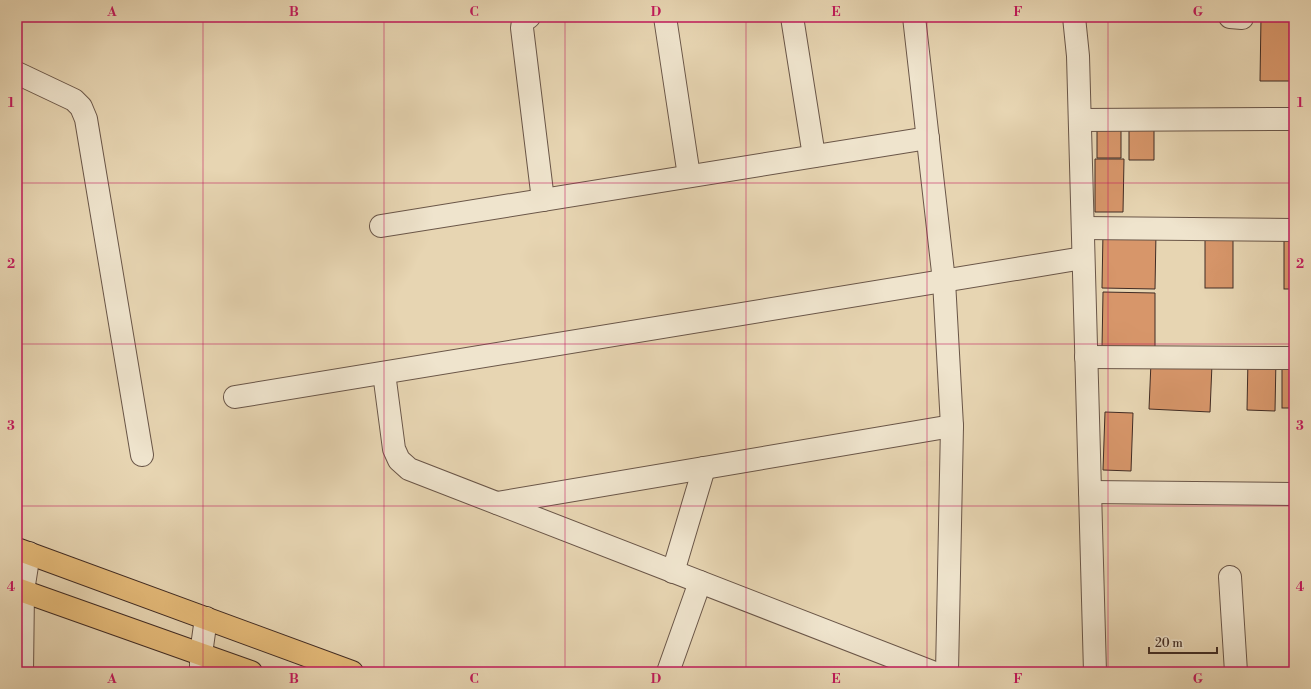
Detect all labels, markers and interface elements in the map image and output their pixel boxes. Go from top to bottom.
text: A [106,4,117,20]
text: B [289,4,299,20]
text: C [469,4,479,20]
text: D [651,4,661,20]
text: E [831,4,841,20]
text: F [1013,4,1023,20]
text: G [1193,4,1204,20]
text: 1 [8,95,15,111]
text: 1 [1297,95,1304,111]
text: 2 [7,256,15,272]
text: 2 [1296,256,1304,272]
text: 3 [7,418,15,434]
text: 3 [1296,418,1304,434]
text: 4 [7,579,16,595]
text: 4 [1296,579,1305,595]
scale bar [1149,629,1217,655]
text: 20 m [1155,636,1183,651]
text: A [106,671,117,687]
text: B [289,671,299,687]
text: C [469,671,479,687]
text: D [651,671,661,687]
text: E [831,671,841,687]
text: F [1013,671,1023,687]
text: G [1193,671,1204,687]

